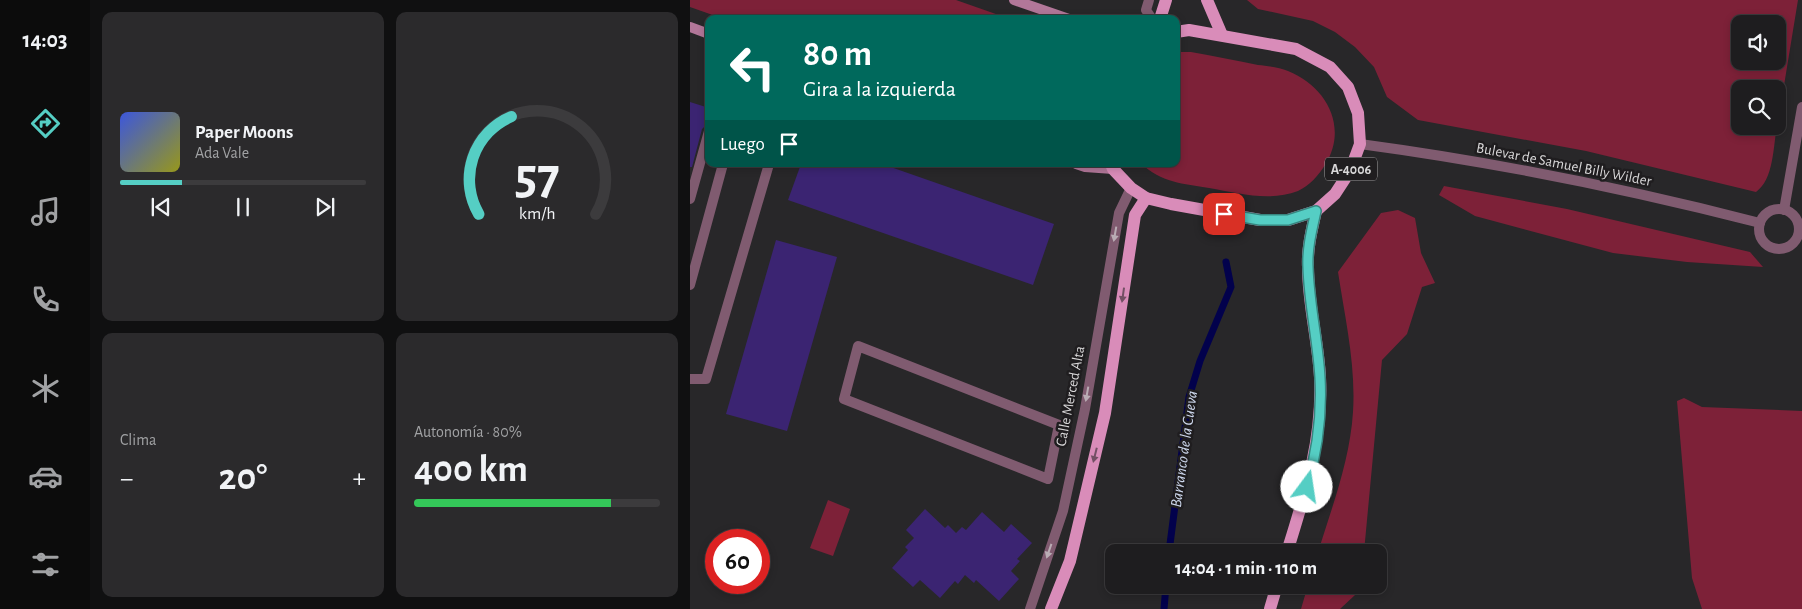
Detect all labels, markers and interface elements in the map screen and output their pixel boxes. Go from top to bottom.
map controls [1731,15,1786,135]
button: sound [1731,15,1786,70]
text: 14:03 [23,29,67,51]
icon: left [720,35,785,100]
text: 80 m [803,37,872,72]
text: Gira a la izquierda [803,78,956,100]
button: search [1731,80,1786,135]
icon: directions [28,106,63,141]
text: Paper Moons [195,123,293,142]
icon: arrive [775,130,803,158]
text: Luego [720,135,765,154]
street label: Bulevar de Samuel Billy Wilder [1475,140,1653,189]
text: Ada Vale [195,145,249,161]
text: 57 [515,151,559,203]
road number: A-4006 [1325,157,1377,180]
icon: previous [147,193,175,221]
icon: pause [229,193,257,221]
icon: next [311,193,339,221]
pin [1203,193,1245,235]
icon: music [28,194,63,229]
icon: arrive [1210,200,1238,228]
text: km/h [519,205,555,223]
one-way arrow [1111,226,1119,242]
icon: phone [28,282,63,317]
one-way arrow [1119,287,1127,303]
street label: Calle Merced Alta [1053,345,1088,448]
icon: climate [28,371,63,406]
one-way arrow [1083,386,1091,402]
water label: Barranco de la Cueva [1168,390,1200,509]
text: Autonomía · 80% [414,424,522,440]
text: Clima [120,432,156,448]
one-way arrow [1091,447,1099,462]
text: 400 km [414,451,528,489]
icon: car [28,459,63,494]
text: 20° [219,459,267,497]
position arrow [1280,460,1332,512]
text: − [120,465,133,493]
text: + [353,465,366,493]
speed limit sign: 60 [705,529,770,594]
one-way arrow [1045,544,1053,559]
icon: filters [28,547,63,582]
text: 14:04 · 1 min · 110 m [1175,559,1317,578]

